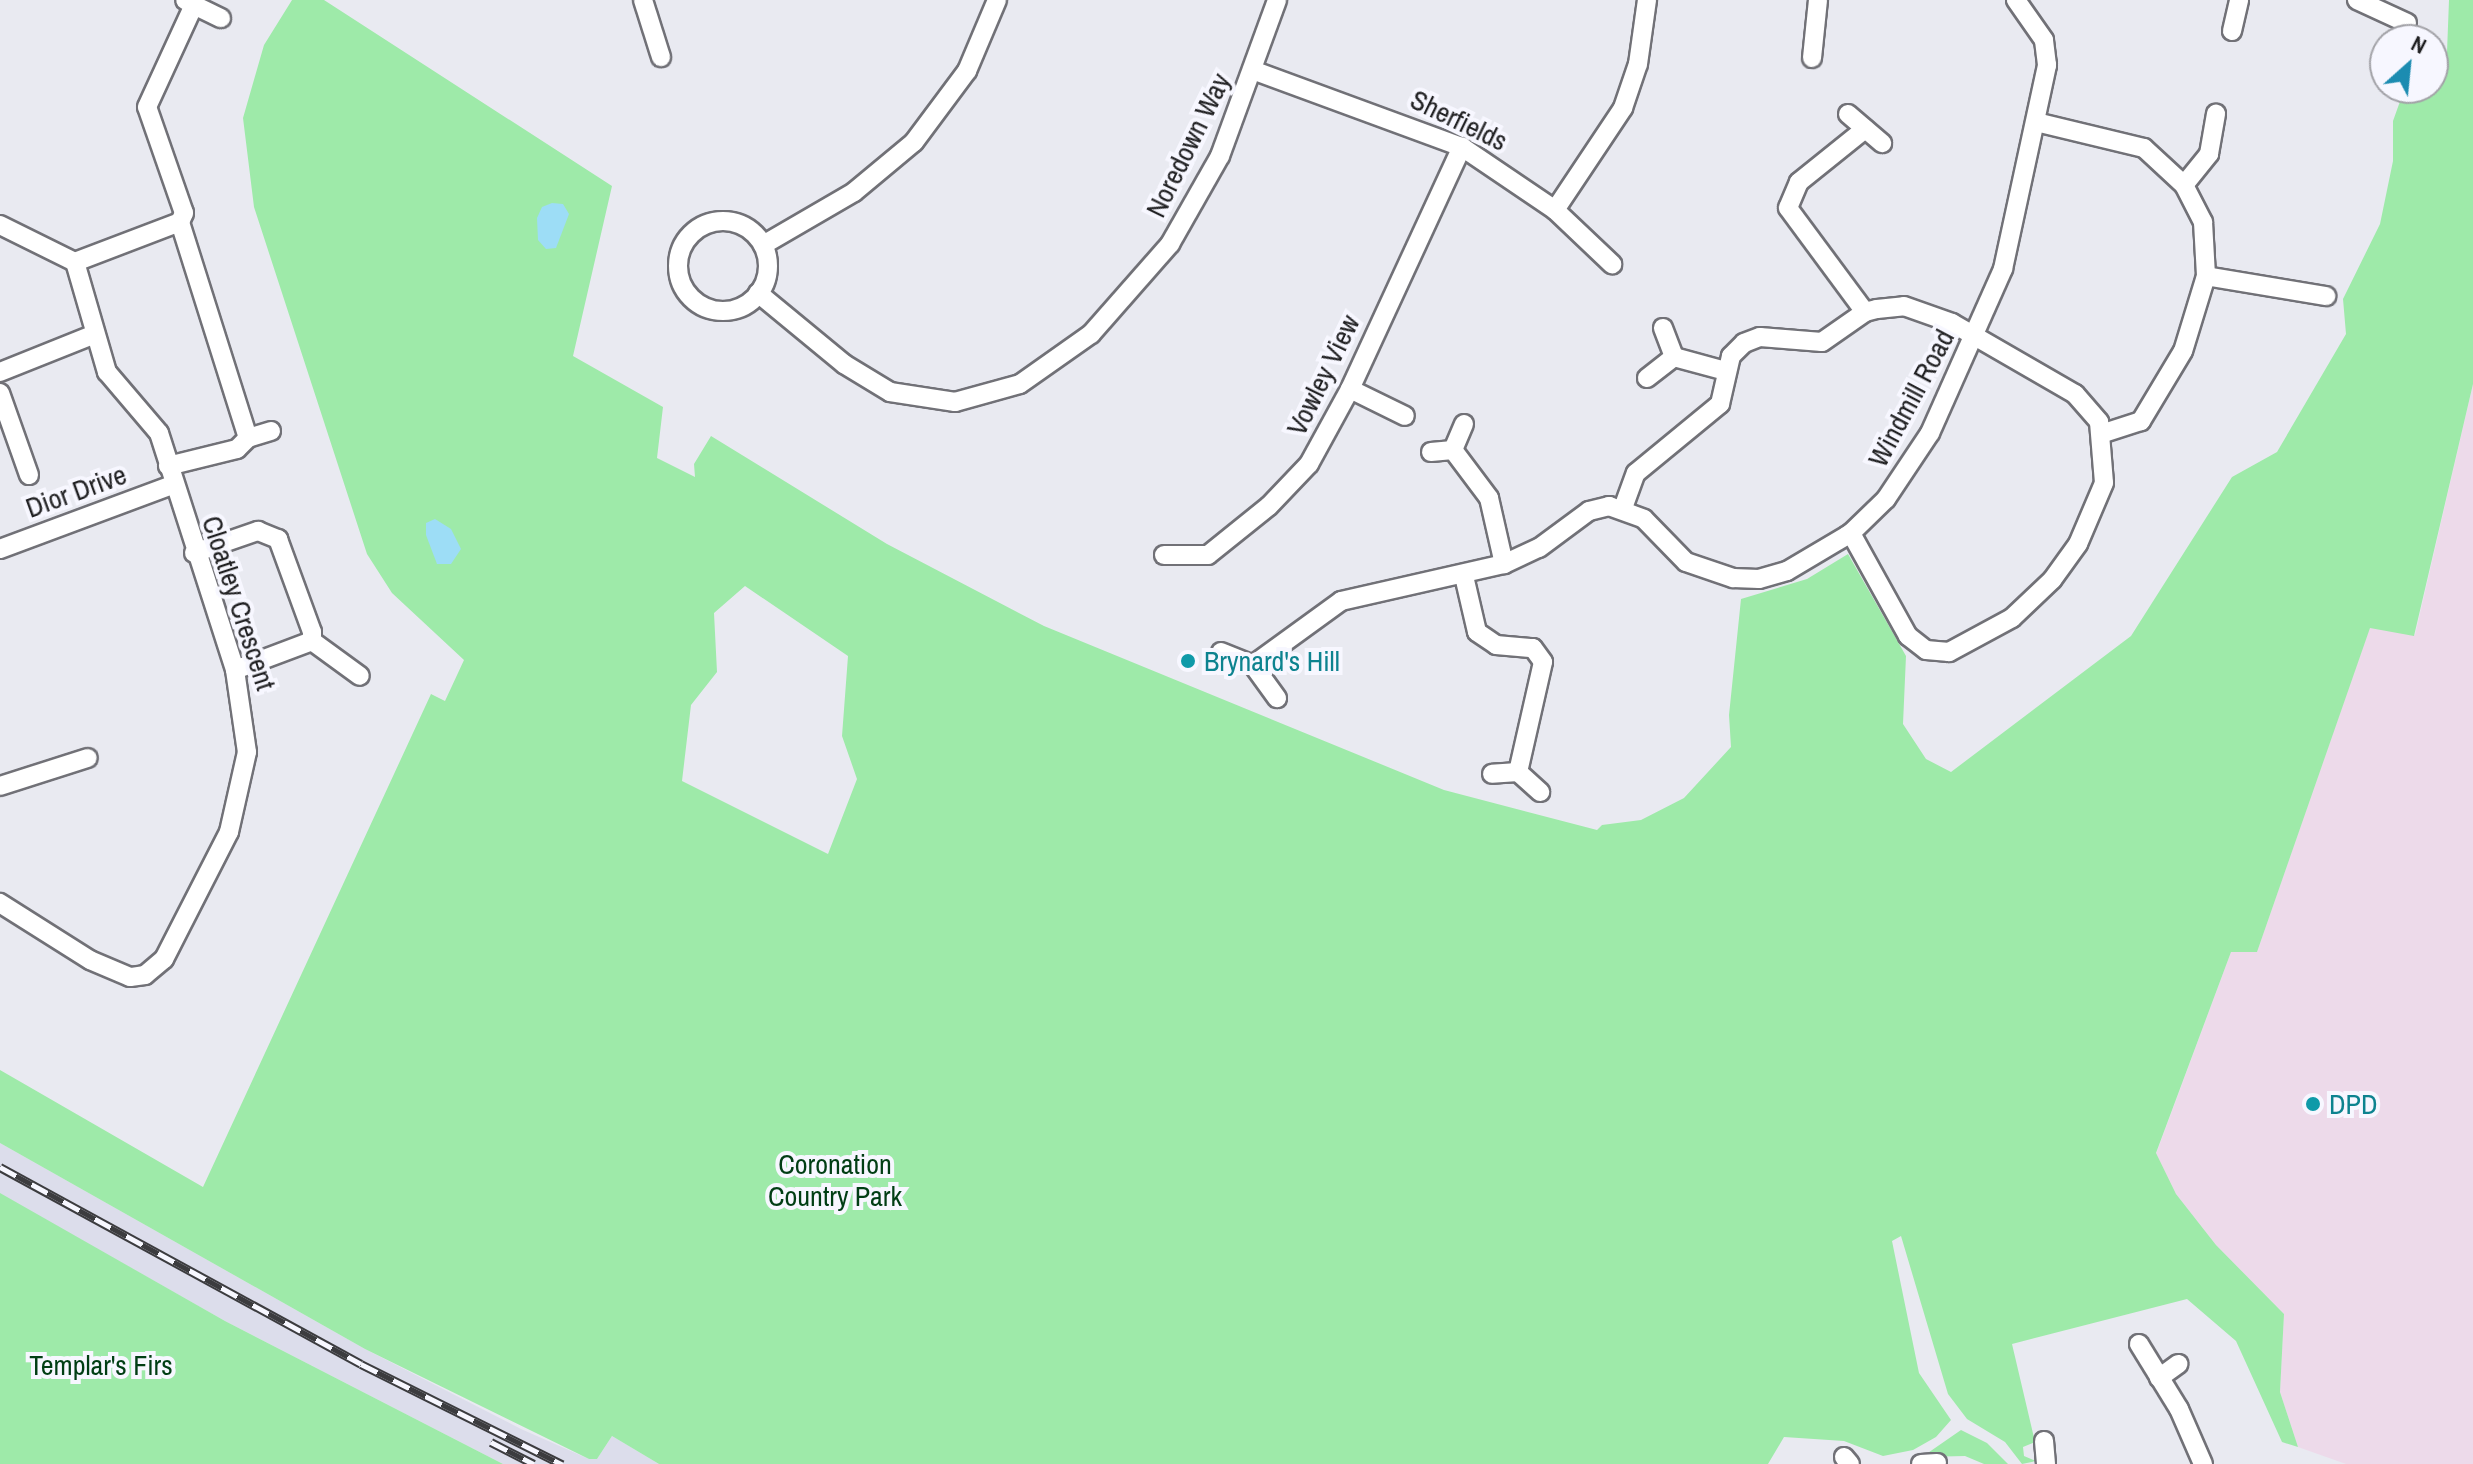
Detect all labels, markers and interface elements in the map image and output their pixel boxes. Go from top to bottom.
north arrow [2369,24,2449,104]
text: N [2406,28,2432,61]
street label: Noredown Way [1139,67,1237,223]
street label: Sherfields [1405,82,1513,158]
street label: Vowley View [1279,309,1367,441]
street label: Windmill Road [1861,324,1961,472]
street label: Dior Drive [21,457,131,525]
street label: Cloatley Crescent [195,512,283,694]
place label: Brynard's Hill [1204,644,1340,678]
marker: Brynard's Hill [1179,652,1197,670]
place label: DPD [2329,1087,2377,1121]
marker: DPD [2304,1095,2322,1113]
park label: Coronation Country Park [768,1147,902,1213]
park label: Templar's Firs [29,1348,173,1382]

